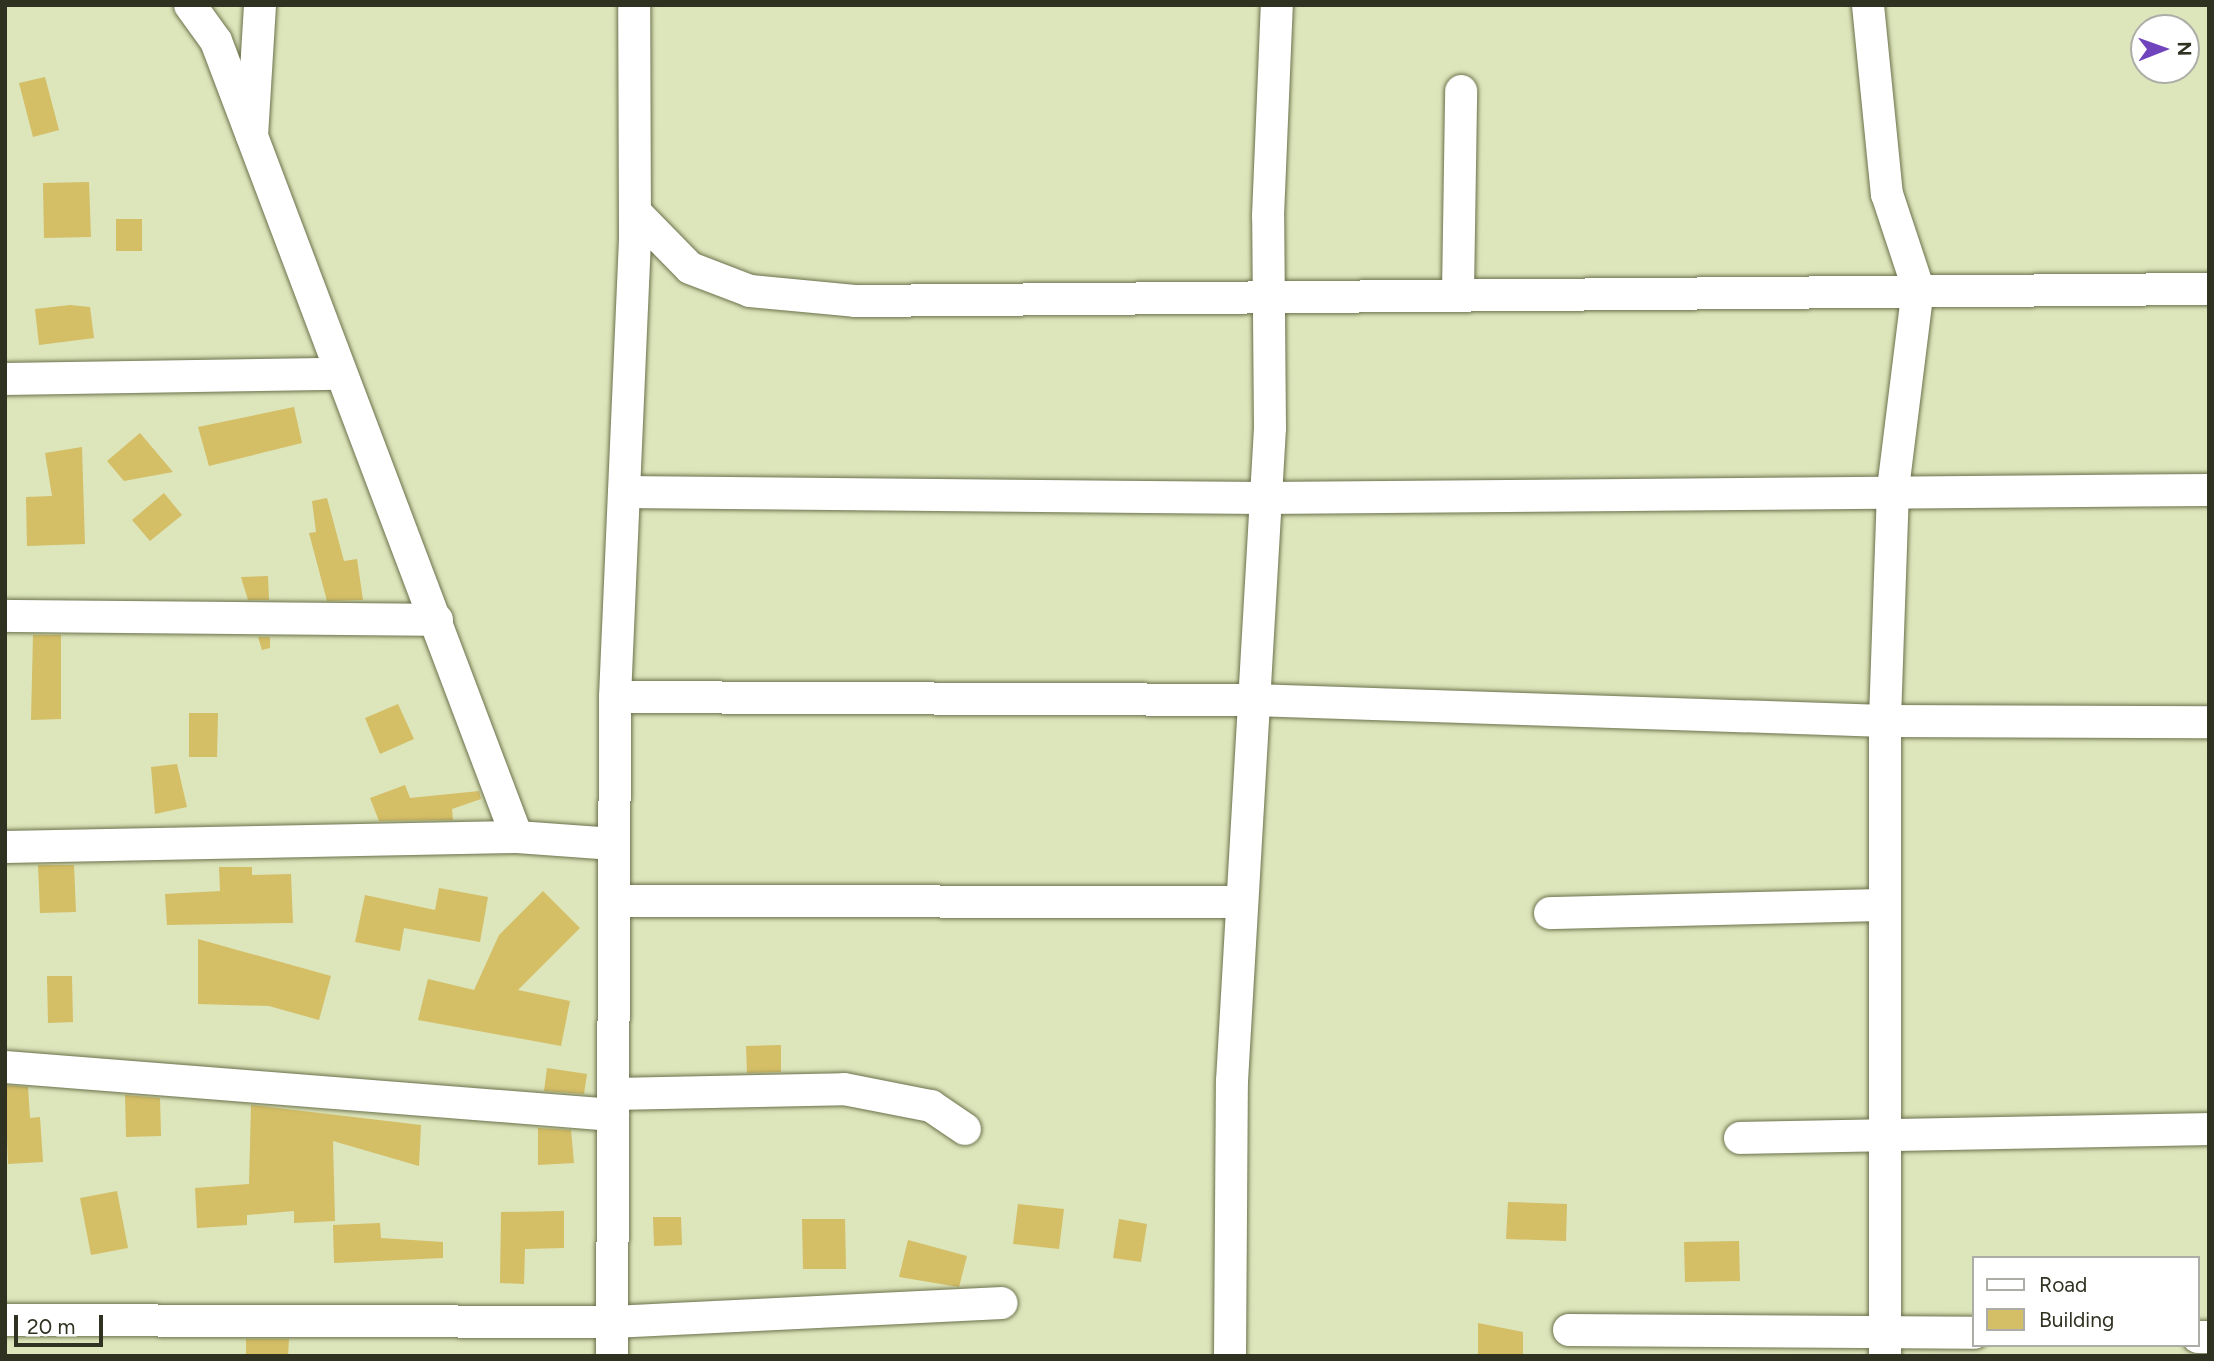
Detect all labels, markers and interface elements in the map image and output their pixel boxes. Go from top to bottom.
north arrow [2130,14,2200,84]
text: N [2173,41,2196,56]
legend [1972,1256,2200,1347]
text: Road [2039,1272,2087,1297]
scale bar [18,1302,107,1346]
text: Building [2039,1307,2114,1332]
text: 20 m [27,1314,75,1339]

